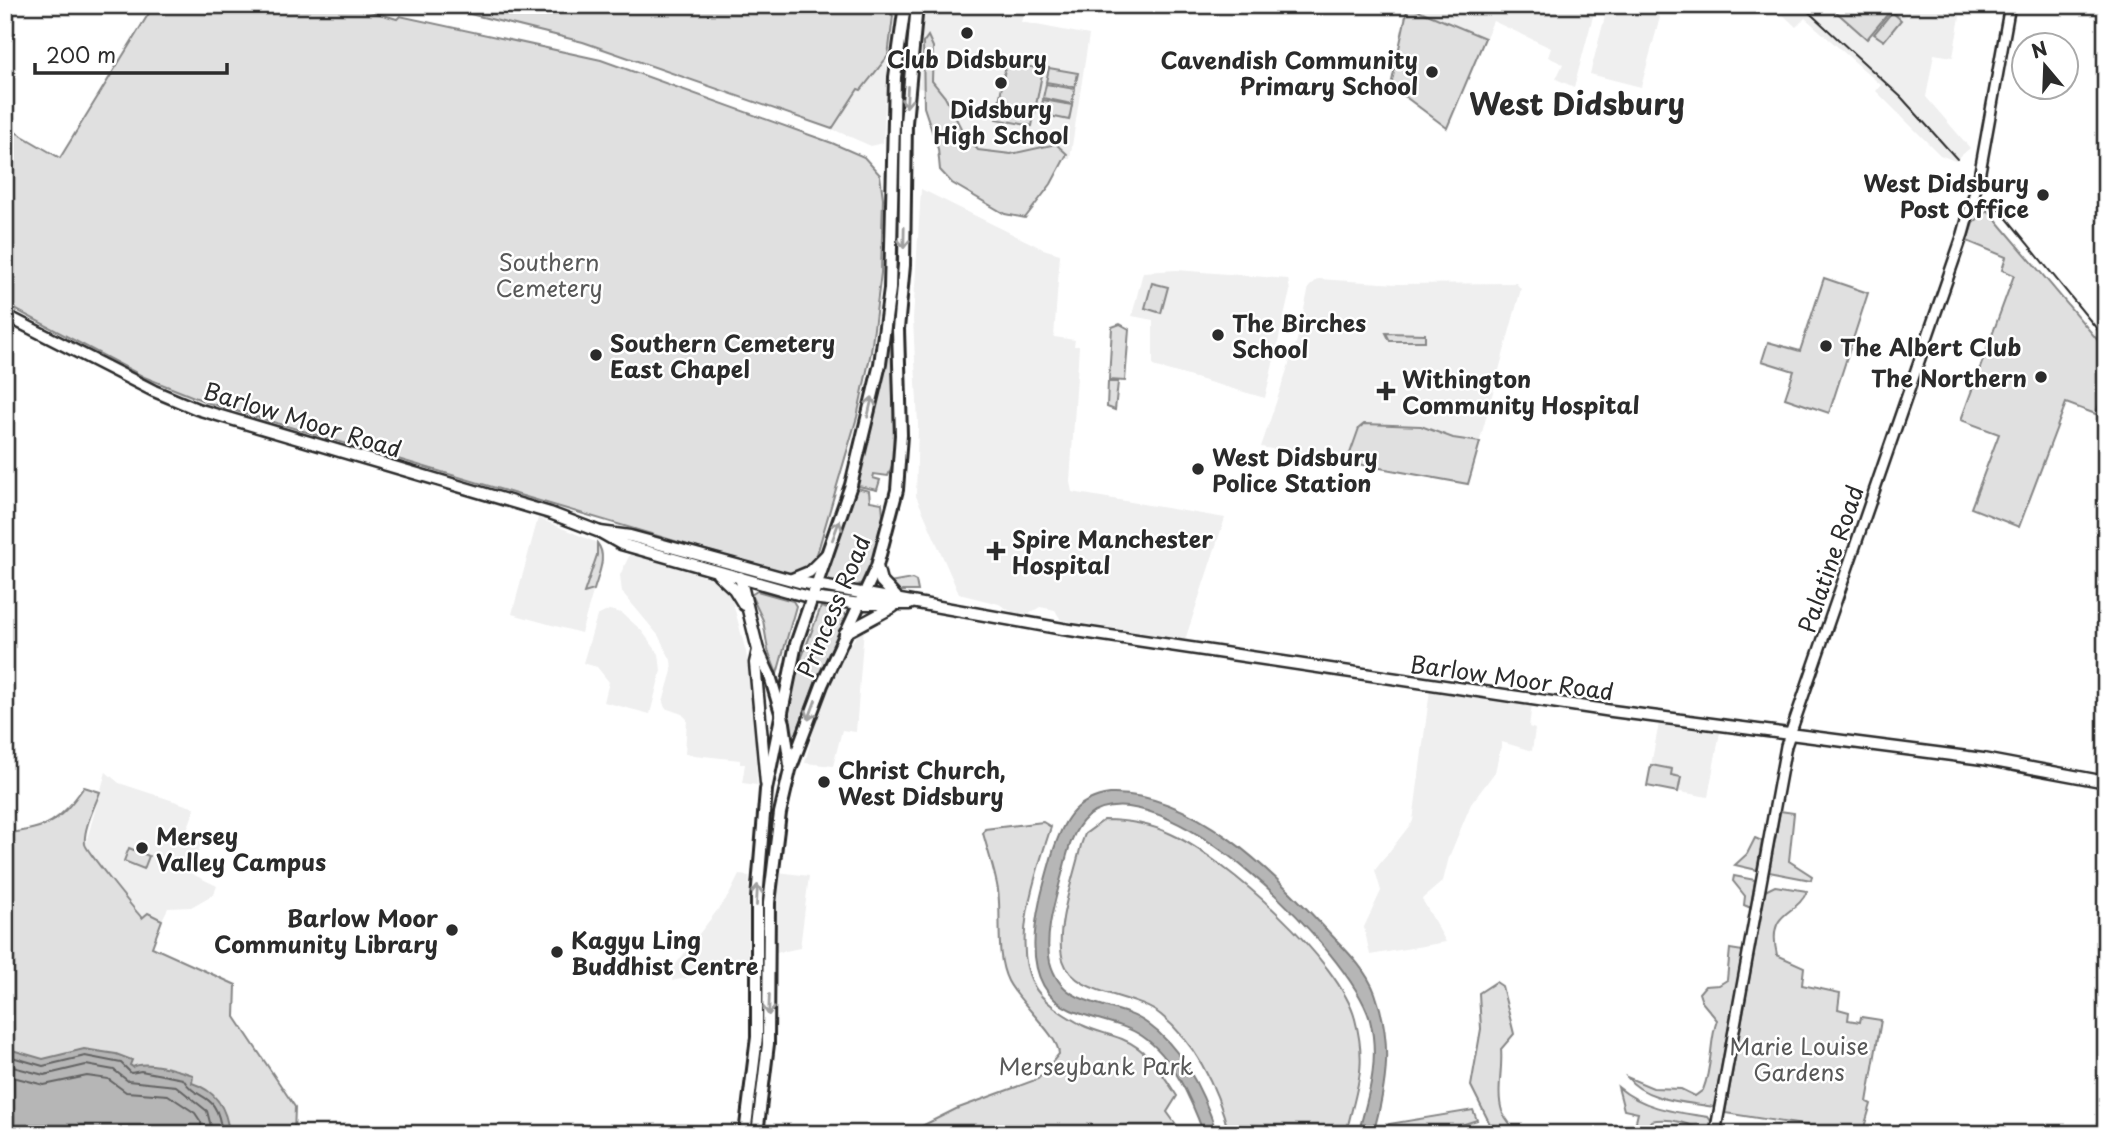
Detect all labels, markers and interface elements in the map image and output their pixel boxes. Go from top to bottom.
marker: Club Didsbury [959,25,975,41]
scale bar [35,32,228,76]
north arrow [2010,32,2080,102]
text: N [2027,33,2051,65]
text: 200 m [46,38,116,70]
place label: Club Didsbury [887,41,1047,76]
place label: Cavendish Community Primary School [1160,42,1418,103]
marker: Cavendish Community Primary School [1424,64,1440,80]
marker: Didsbury High School [993,75,1009,91]
district label: West Didsbury [1469,80,1685,125]
one-way arrow [901,86,914,109]
place label: Didsbury High School [933,91,1069,152]
place label: West Didsbury Post Office [1863,165,2030,226]
marker: West Didsbury Post Office [2035,187,2051,203]
one-way arrow [898,226,911,249]
park label: Southern Cemetery [495,244,603,305]
place label: The Birches School [1232,305,1366,366]
place label: Southern Cemetery East Chapel [610,325,835,386]
marker: The Birches School [1210,327,1226,343]
place label: The Albert Club [1840,329,2021,364]
marker: The Albert Club [1818,338,1834,354]
marker: Southern Cemetery East Chapel [588,347,604,363]
place label: The Northern [1871,360,2027,395]
place label: Withington Community Hospital [1402,361,1640,422]
marker: The Northern [2033,369,2049,385]
street label: Barlow Moor Road [200,372,406,466]
marker: Withington Community Hospital [1376,381,1396,401]
one-way arrow [865,396,878,418]
place label: West Didsbury Police Station [1212,439,1378,500]
marker: West Didsbury Police Station [1190,461,1206,477]
street label: Palatine Road [1788,480,1872,638]
one-way arrow [831,519,843,541]
place label: Spire Manchester Hospital [1012,521,1213,582]
street label: Princess Road [787,529,879,683]
marker: Spire Manchester Hospital [986,541,1006,561]
street label: Barlow Moor Road [1408,645,1616,709]
one-way arrow [805,699,817,721]
place label: Christ Church, West Didsbury [838,752,1006,813]
marker: Christ Church, West Didsbury [816,774,832,790]
place label: Mersey Valley Campus [156,818,326,879]
marker: Mersey Valley Campus [134,840,150,856]
one-way arrow [751,884,764,907]
place label: Barlow Moor Community Library [214,900,438,961]
marker: Barlow Moor Community Library [444,922,460,938]
place label: Kagyu Ling Buddhist Centre [571,922,759,983]
marker: Kagyu Ling Buddhist Centre [549,944,565,960]
one-way arrow [763,994,776,1017]
park label: Marie Louise Gardens [1729,1028,1869,1089]
park label: Merseybank Park [999,1048,1193,1083]

